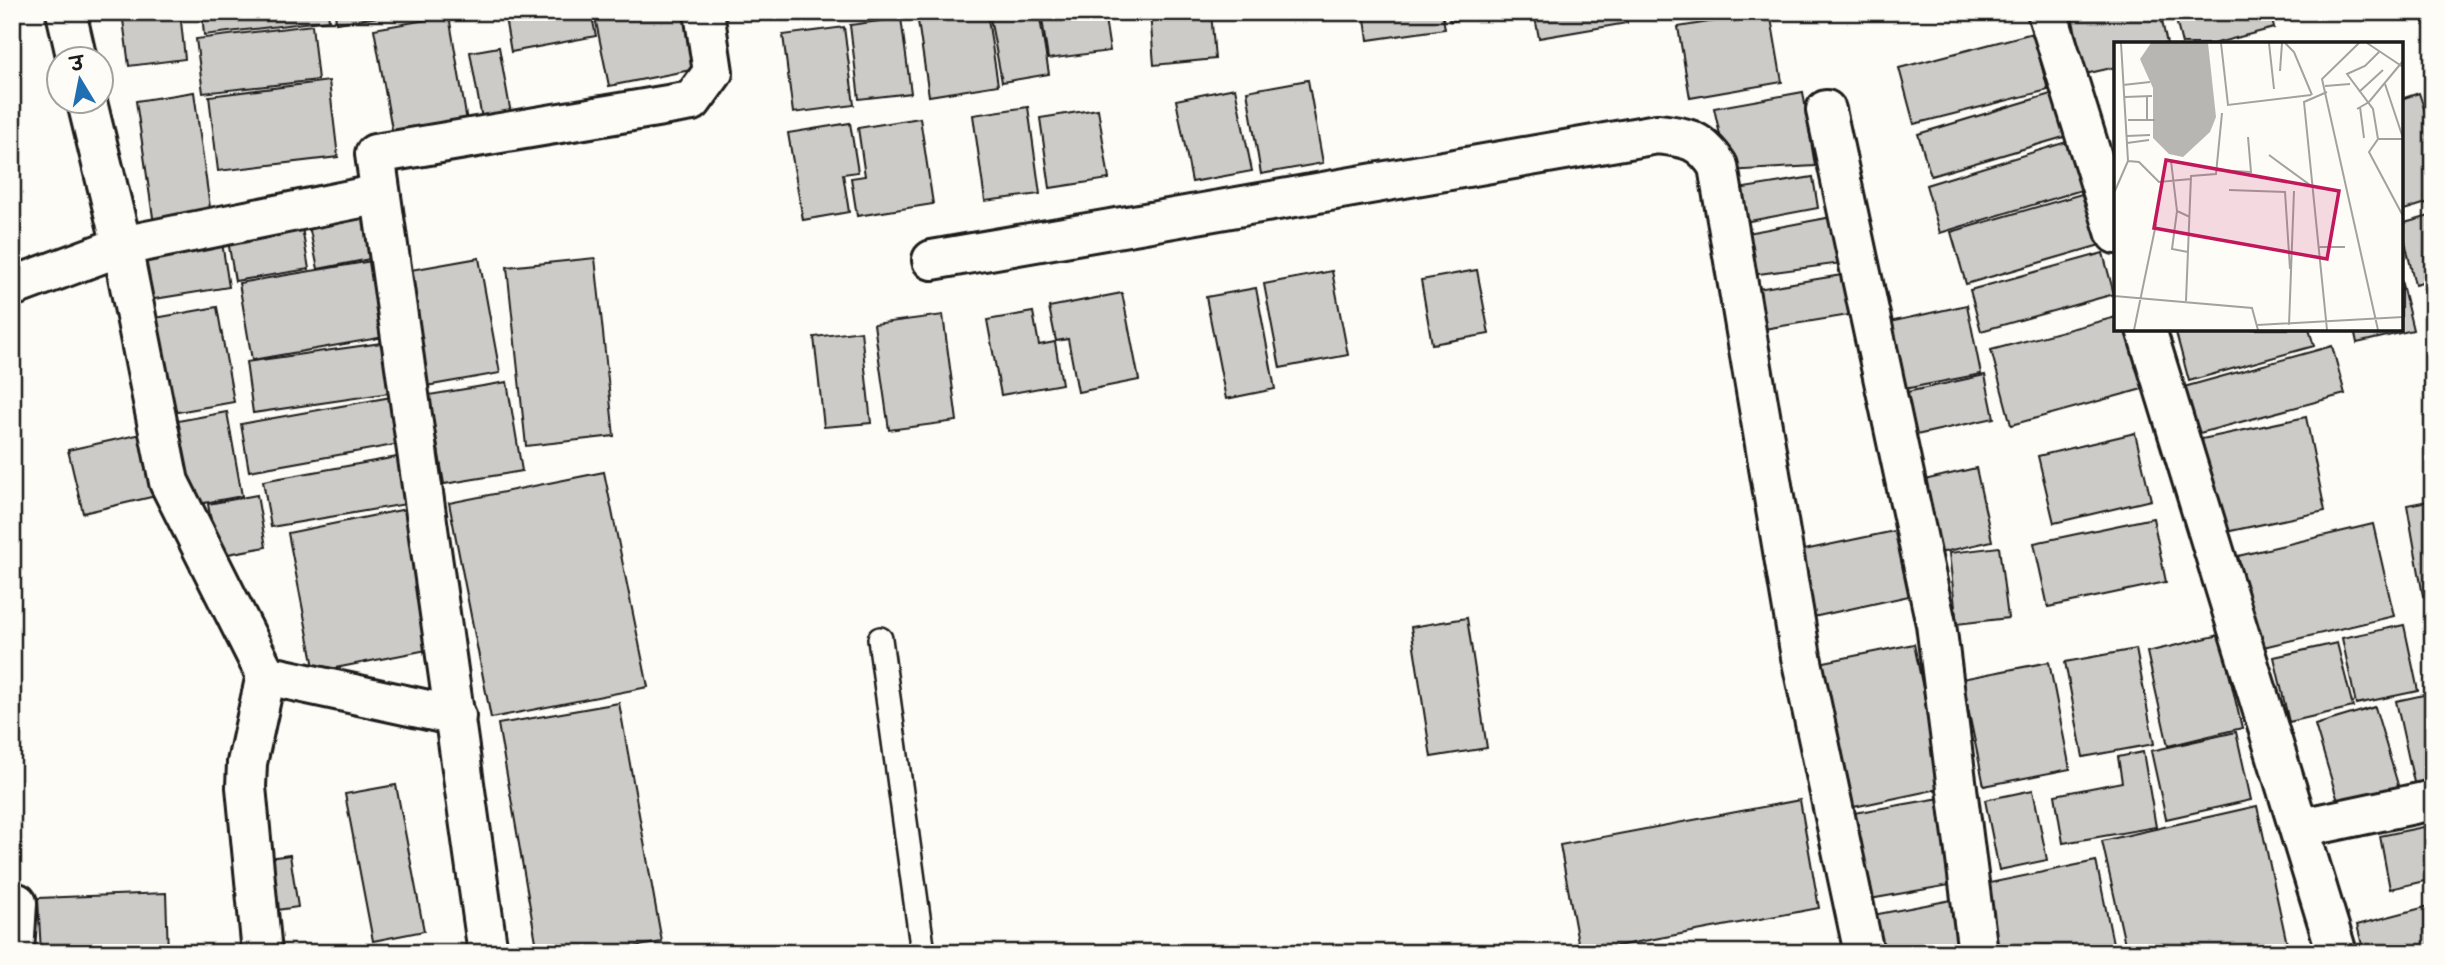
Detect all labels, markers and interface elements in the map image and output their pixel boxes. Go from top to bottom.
inset map [2114,42,2403,331]
north arrow [46,46,116,116]
text: उ [67,54,88,79]

